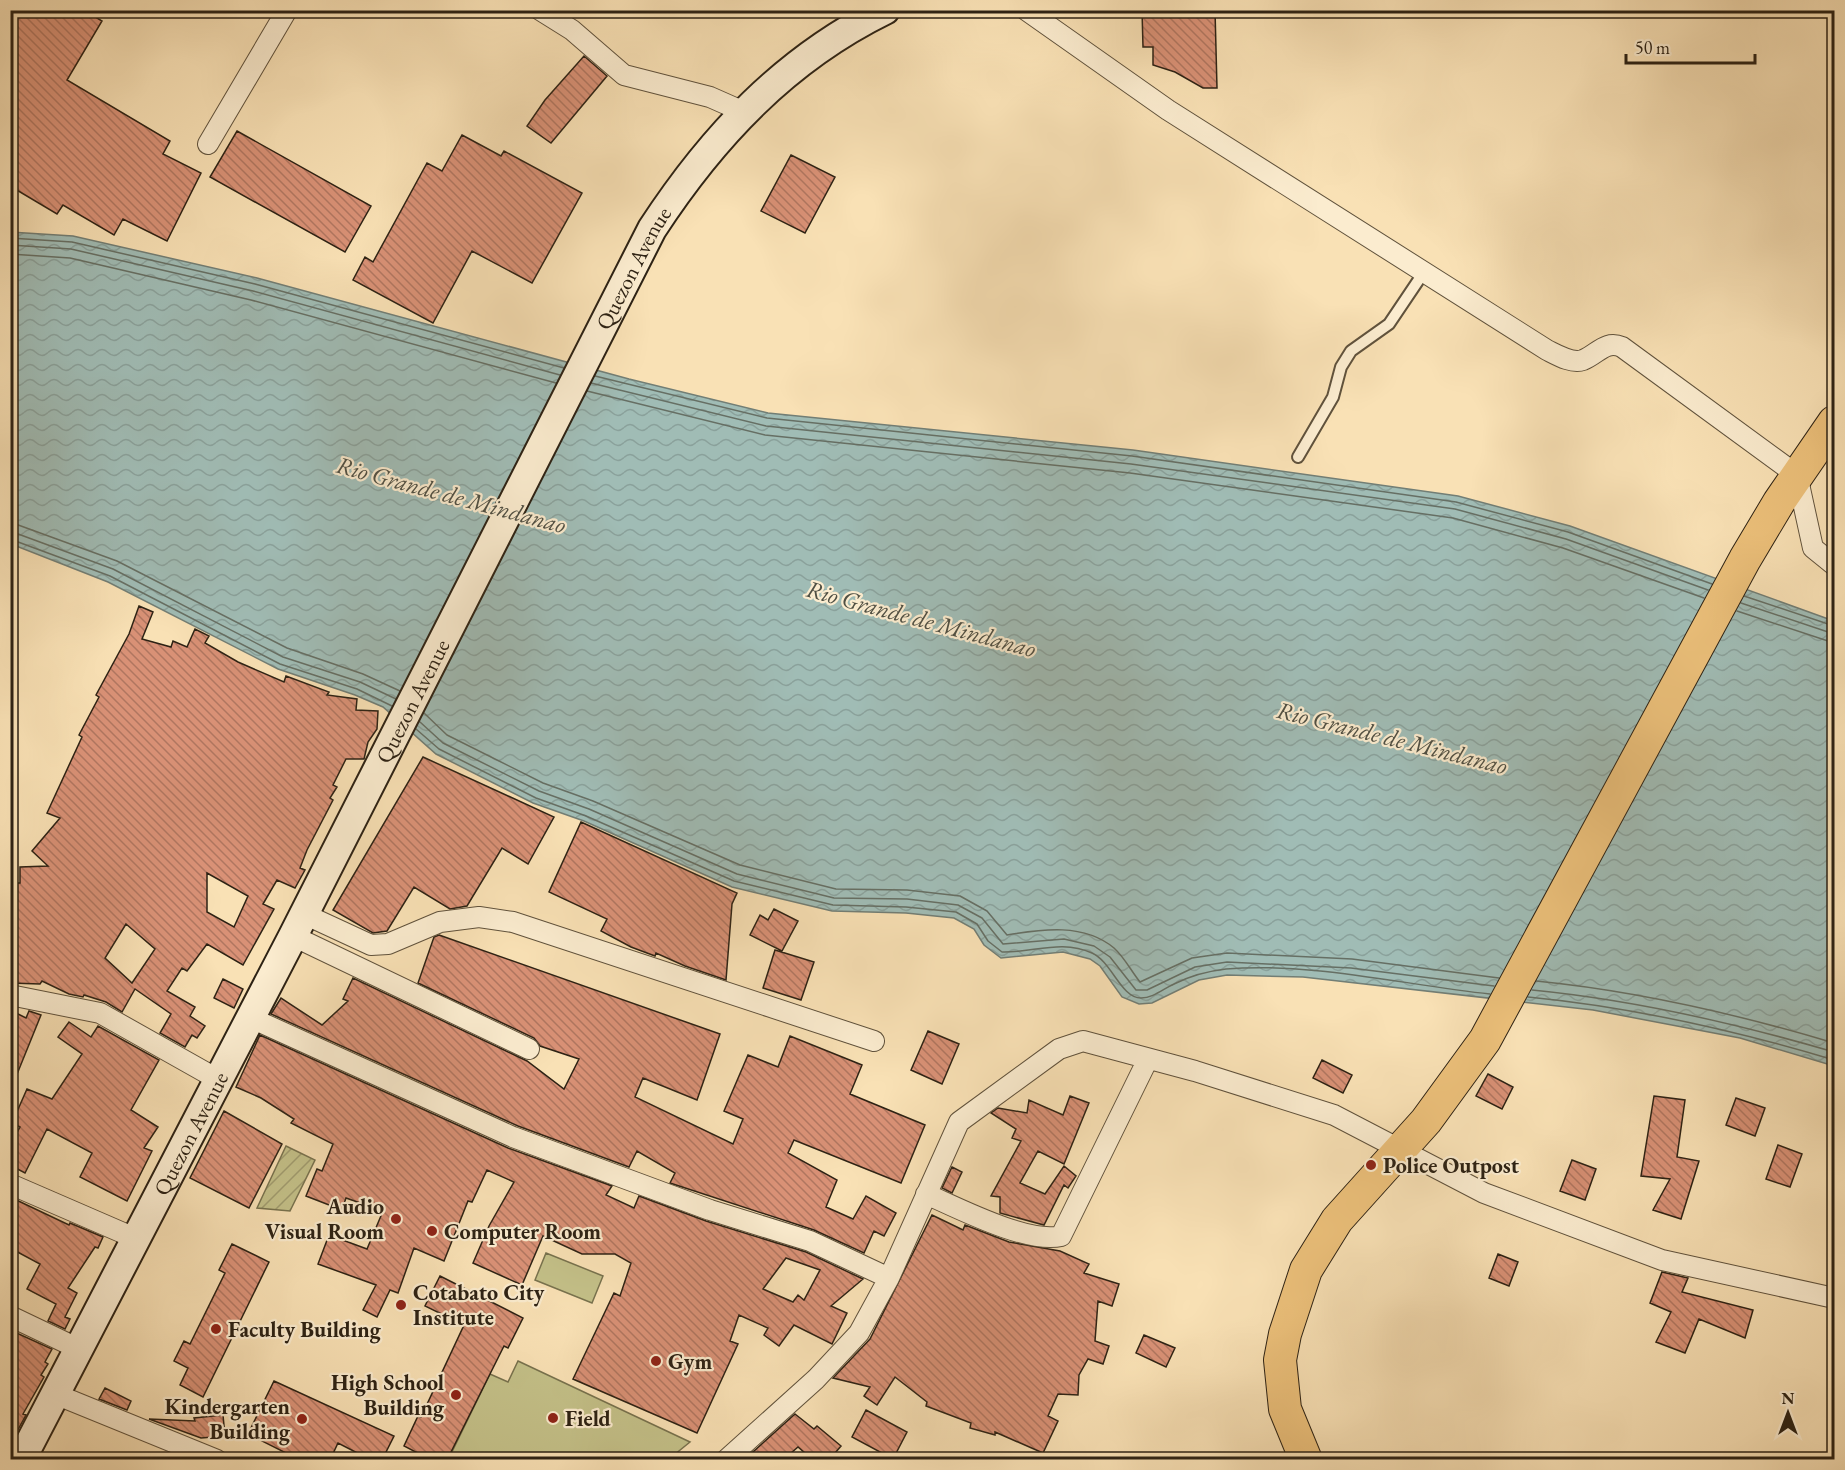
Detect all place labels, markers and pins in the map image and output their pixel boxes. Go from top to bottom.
place label: Police Outpost [1383,1151,1520,1180]
marker: Police Outpost [1364,1158,1378,1172]
place label: Audio Visual Room [265,1192,384,1246]
marker: Audio Visual Room [389,1212,403,1226]
place label: Computer Room [444,1217,601,1246]
marker: Computer Room [425,1224,439,1238]
place label: Cotabato City Institute [413,1278,545,1332]
marker: Cotabato City Institute [394,1298,408,1312]
place label: Faculty Building [228,1315,382,1344]
marker: Faculty Building [209,1322,223,1336]
place label: Gym [668,1347,712,1376]
marker: Gym [649,1354,663,1368]
place label: High School Building [331,1368,445,1422]
marker: High School Building [449,1388,463,1402]
place label: Kindergarten Building [165,1392,291,1446]
place label: Field [565,1404,611,1433]
marker: Field [546,1411,560,1425]
marker: Kindergarten Building [295,1412,309,1426]

